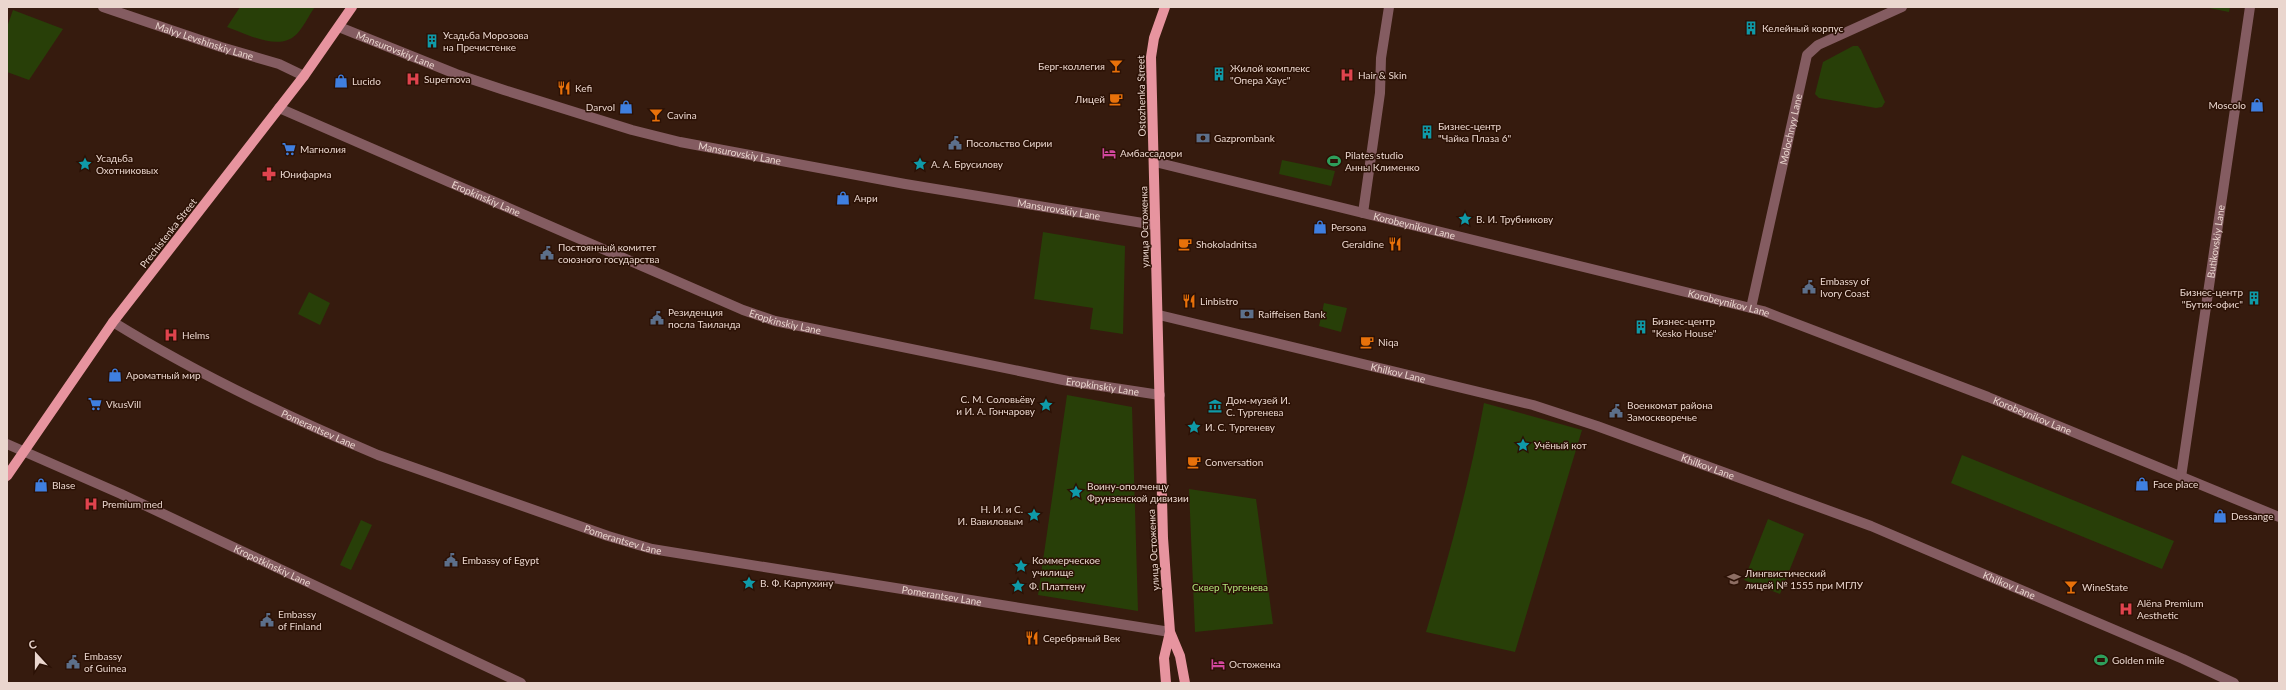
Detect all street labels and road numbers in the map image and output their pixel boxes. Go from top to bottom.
street label: Malyy Levshinskiy Lane [154,19,255,62]
street label: Mansurovskiy Lane [354,29,437,71]
street label: Ostozhenka Street [1134,55,1148,137]
street label: Molochnyy Lane [1777,93,1804,166]
street label: Mansurovskiy Lane [697,140,782,167]
street label: Eropkinskiy Lane [450,178,522,218]
street label: улица Остоженка [1137,186,1151,268]
street label: Prechistenka Street [137,195,199,270]
street label: Mansurovskiy Lane [1016,197,1101,222]
street label: Butikovskiy Lane [2204,204,2227,279]
street label: Korobeynikov Lane [1372,210,1456,241]
street label: Korobeynikov Lane [1687,287,1772,319]
street label: Eropkinskiy Lane [748,307,822,336]
street label: Khilkov Lane [1370,360,1427,385]
street label: Eropkinskiy Lane [1065,375,1140,398]
street label: Korobeynikov Lane [1991,394,2074,437]
street label: Pomerantsev Lane [279,407,358,451]
street label: Khilkov Lane [1680,451,1736,482]
street label: улица Остоженка [1145,509,1161,591]
street label: Pomerantsev Lane [582,522,663,556]
street label: Kropotkinskiy Lane [232,542,313,589]
street label: Khilkov Lane [1981,568,2037,601]
street label: Pomerantsev Lane [901,583,983,608]

